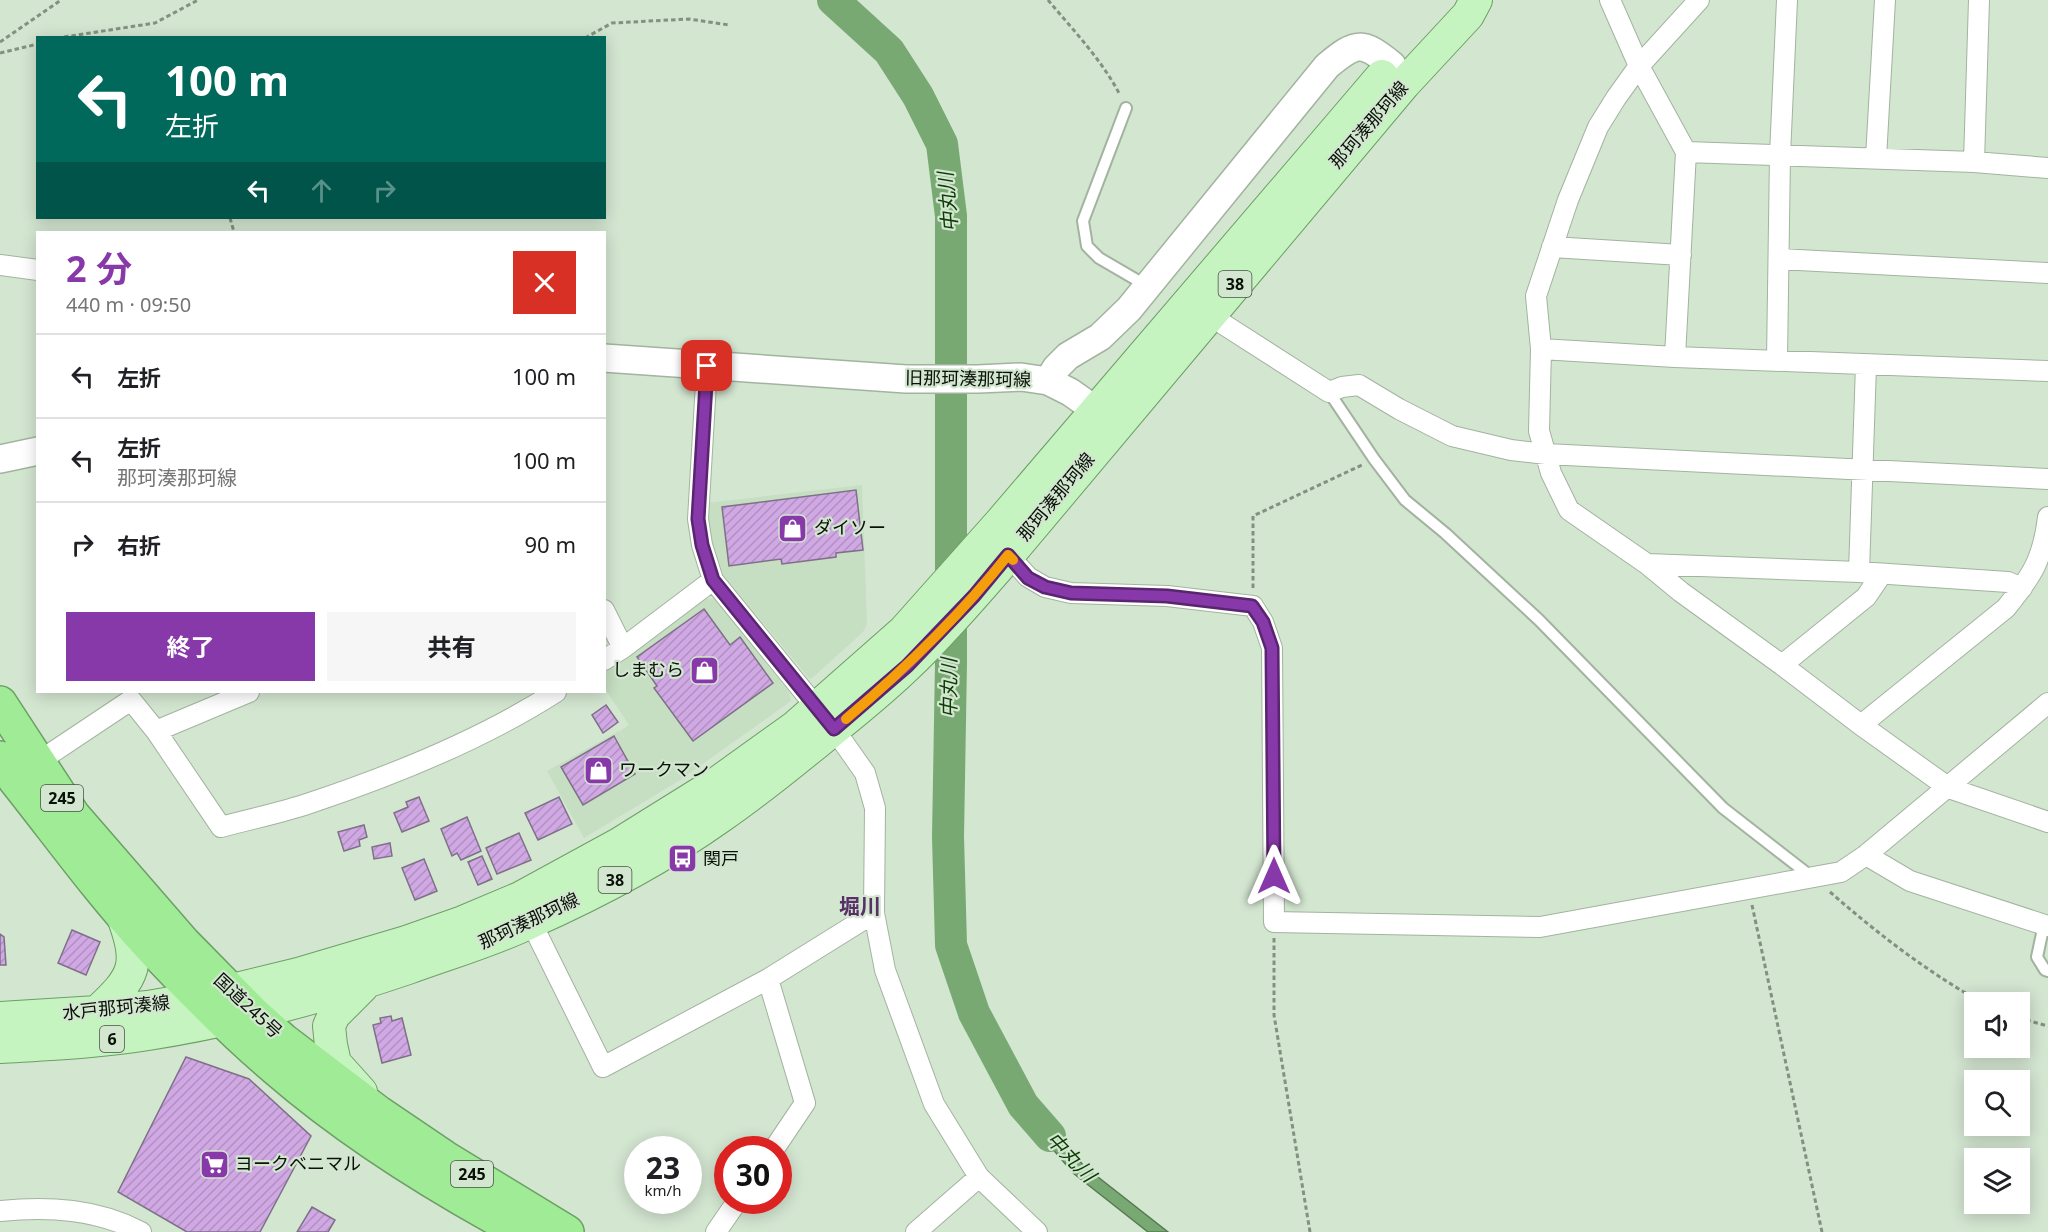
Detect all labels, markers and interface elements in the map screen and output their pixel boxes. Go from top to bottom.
text: 100 m [165,51,289,108]
icon: left [66,60,144,138]
street label: 那珂湊那珂線 [1324,76,1413,173]
text: 左折 [165,107,219,144]
water label: 中丸川 [931,169,964,233]
icon: left [242,174,275,207]
icon: ahead [305,174,338,207]
icon: right [368,174,401,207]
text: 2 分 [66,244,132,293]
button: close [513,251,576,314]
road number: 38 [1218,271,1252,297]
text: 440 m · 09:50 [66,291,191,318]
pin [681,340,732,391]
icon: arrive [690,349,723,382]
icon: left [66,360,99,393]
text: 100 m [512,361,576,391]
text: 左折 [117,362,161,392]
street label: 旧那珂湊那珂線 [905,365,1031,391]
text: 左折 [117,432,161,462]
icon: left [66,444,99,477]
text: 100 m [512,445,576,475]
street label: 那珂湊那珂線 [1011,447,1099,545]
text: 那珂湊那珂線 [117,464,237,491]
shop icon: ダイソー [777,512,809,544]
place label: ダイソー [814,515,886,539]
icon: right [66,528,99,561]
text: 90 m [525,529,576,559]
text: 右折 [117,530,161,560]
button: 終了 [66,612,315,681]
button: 共有 [327,612,576,681]
shop icon: しまむら [689,654,721,686]
water label: 中丸川 [935,656,962,718]
place label: しまむら [612,657,684,681]
shop icon: ワークマン [582,754,614,786]
place label: ワークマン [619,757,709,781]
road number: 245 [41,785,83,811]
bus stop icon: 関戸 [666,843,698,875]
position arrow [1242,844,1306,908]
place label: 関戸 [703,846,739,870]
road number: 38 [598,867,632,893]
street label: 那珂湊那珂線 [475,886,583,954]
district label: 堀川 [839,892,881,920]
street label: 国道245号 [209,968,288,1043]
street label: 水戸那珂湊線 [61,989,171,1025]
map controls [1964,992,2030,1214]
button: sound [1964,992,2030,1058]
road number: 6 [100,1026,124,1052]
button: search [1964,1070,2030,1136]
water label: 中丸川 [1041,1126,1103,1189]
speed limit sign: 30 [714,1136,792,1214]
text: 23 [646,1147,680,1188]
supermarket icon: ヨークベニマル [198,1148,230,1180]
button: layers [1964,1148,2030,1214]
place label: ヨークベニマル [235,1151,361,1175]
road number: 245 [451,1161,493,1187]
text: km/h [645,1180,681,1200]

